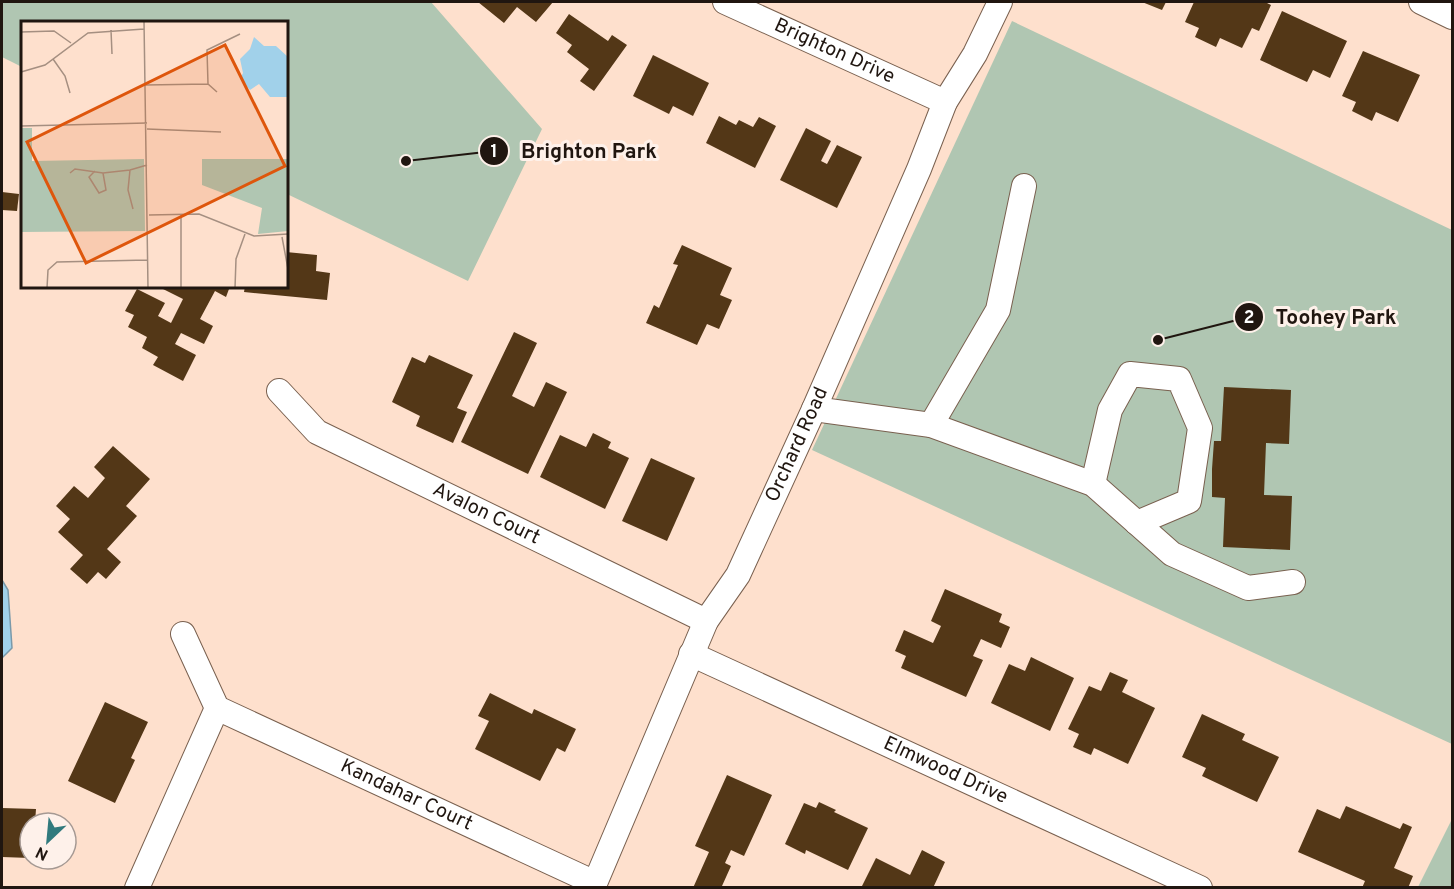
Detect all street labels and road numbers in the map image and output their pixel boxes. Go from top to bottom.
street label: Brighton Drive [770,13,899,90]
street label: Orchard Road [760,383,835,507]
street label: Avalon Court [428,477,544,551]
street label: Elmwood Drive [879,731,1012,811]
street label: Kandahar Court [336,754,477,837]

